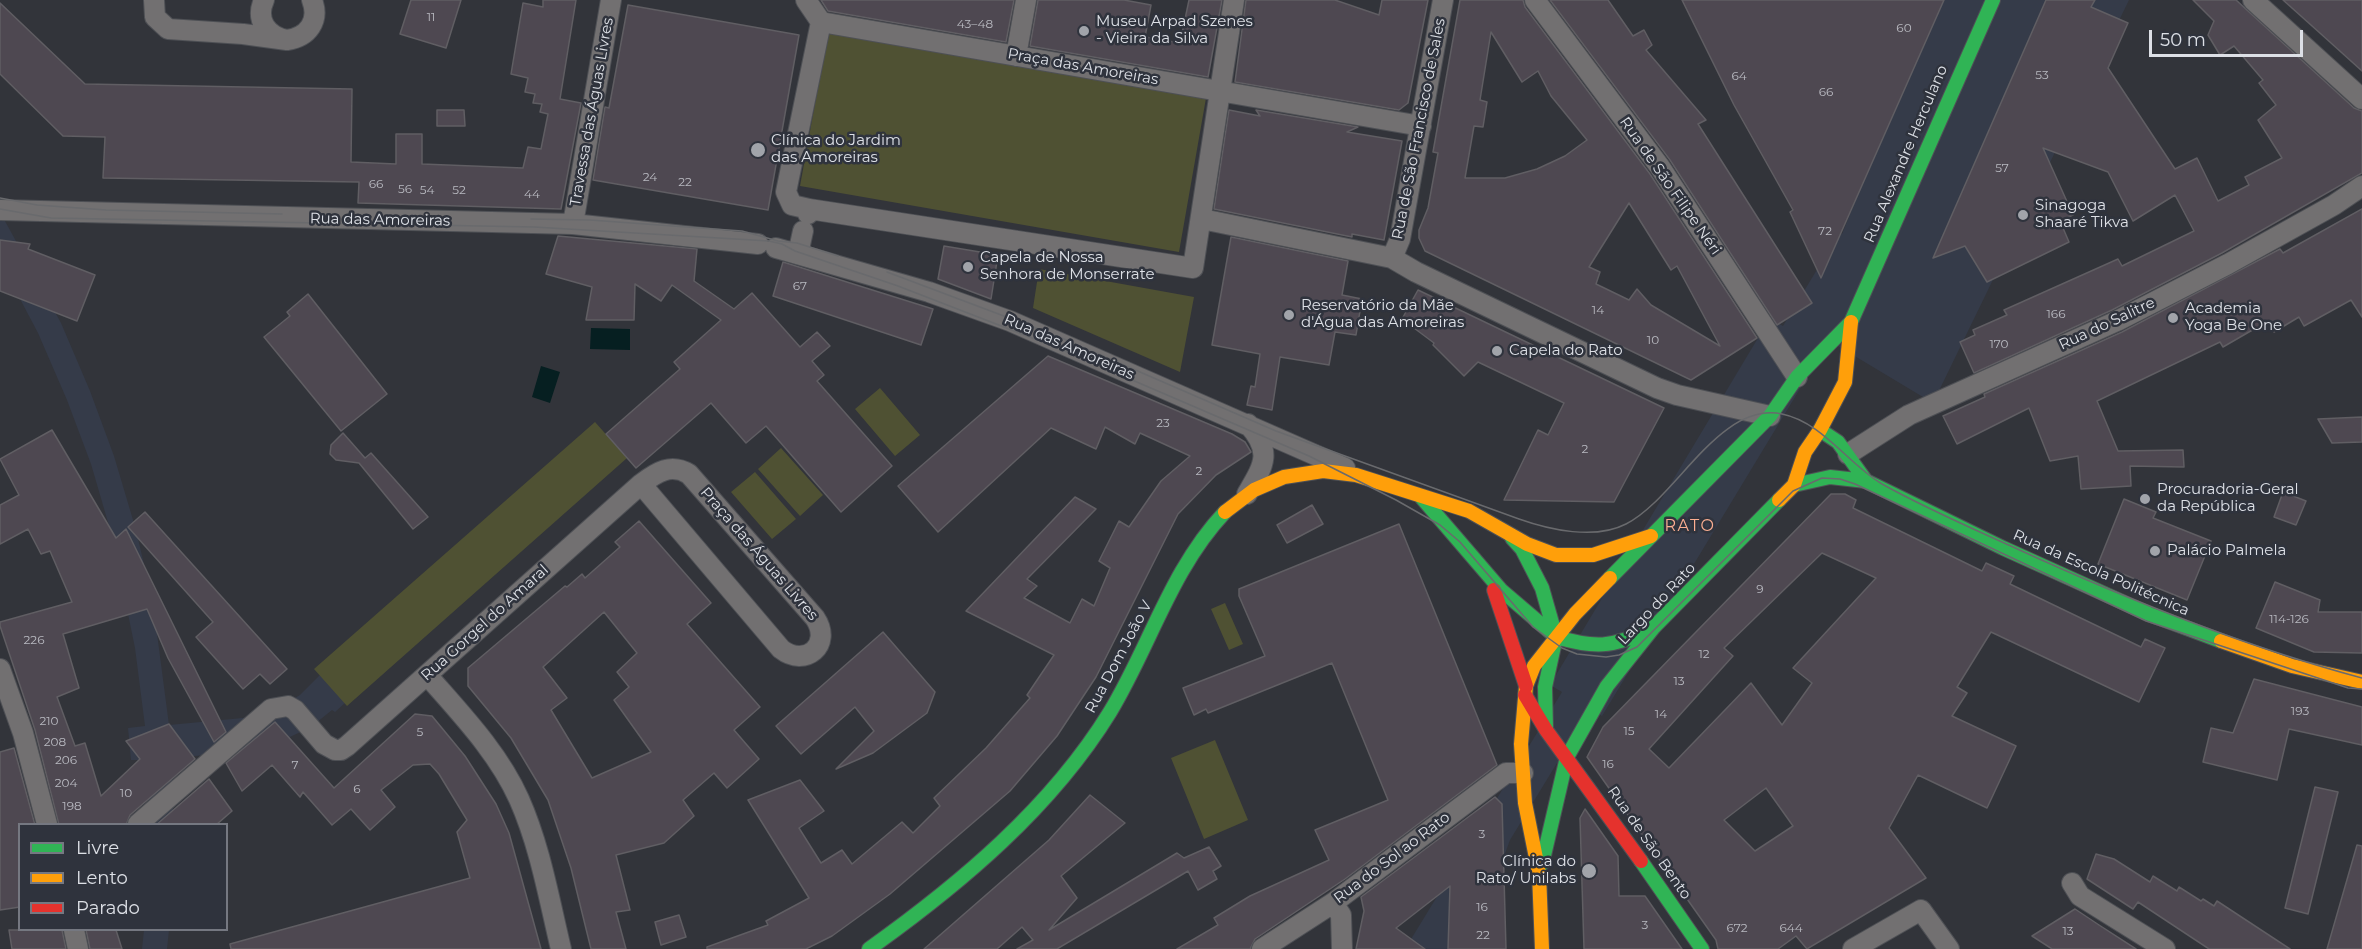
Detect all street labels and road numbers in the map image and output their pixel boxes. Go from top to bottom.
street label: Travessa das Águas Livres [567,16,617,208]
street label: Rua de São Francisco de Sales [1389,17,1449,241]
street label: Praça das Amoreiras [1006,45,1160,89]
street label: Rua Alexandre Herculano [1860,62,1952,246]
street label: Rua de São Filipe Néri [1616,114,1724,258]
street label: Rua das Amoreiras [310,210,450,230]
street label: Rua do Salitre [2056,294,2158,354]
street label: Rua das Amoreiras [1001,310,1137,384]
street label: Praça das Águas Livres [696,484,822,624]
street label: Rua da Escola Politécnica [2010,526,2192,620]
street label: Largo do Rato [1614,559,1700,649]
street label: Rua Gorgel do Amaral [418,561,552,685]
street label: Rua Dom João V [1082,598,1156,716]
street label: Rua de São Bento [1603,783,1695,903]
street label: Rua do Sol ao Rato [1330,808,1454,908]

